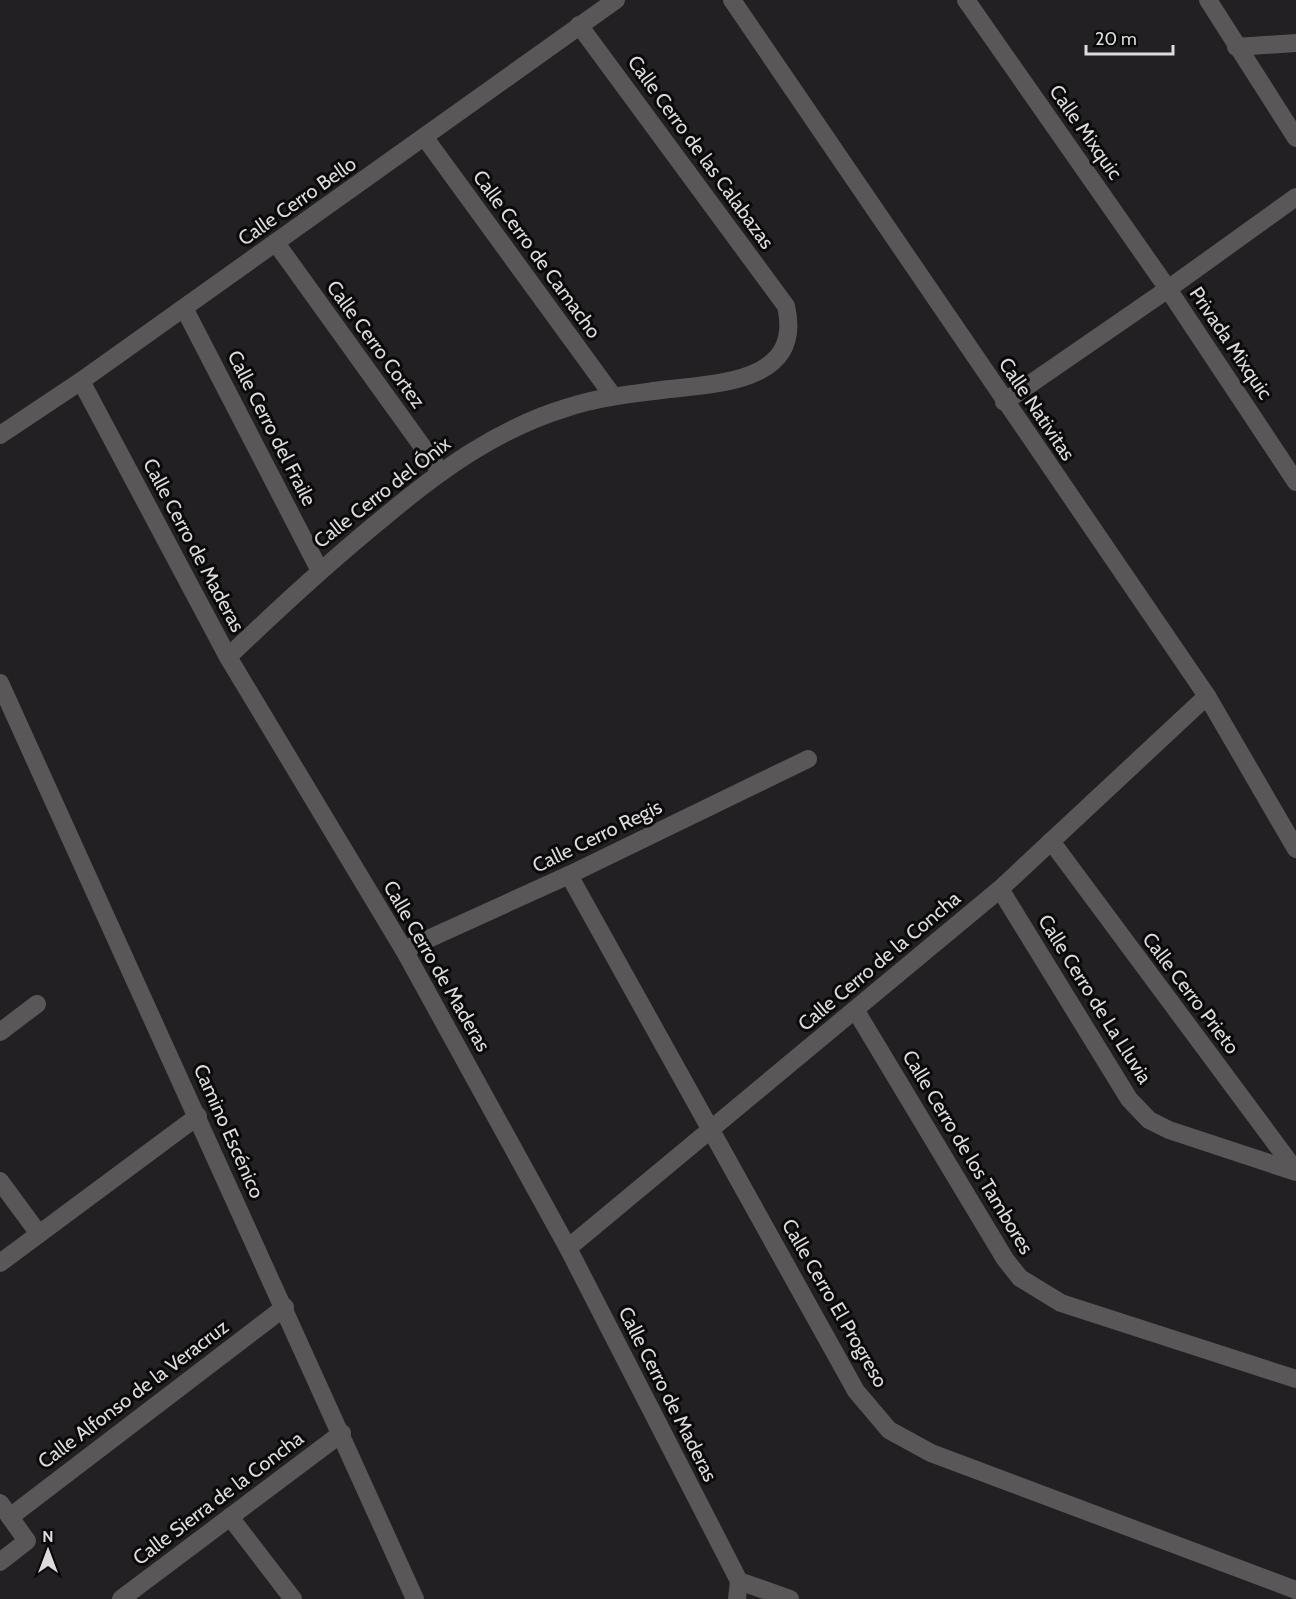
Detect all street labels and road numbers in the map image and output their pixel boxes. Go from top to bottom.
street label: Calle Cerro de las Calabazas [623,51,779,253]
street label: Calle Mixquic [1045,80,1127,184]
street label: Calle Cerro Bello [233,151,361,251]
street label: Calle Cerro de Camacho [468,165,606,343]
street label: Calle Cerro Cortez [322,276,430,412]
street label: Privada Mixquic [1185,282,1277,404]
street label: Calle Cerro del Fraile [222,346,322,510]
street label: Calle Nativitas [994,353,1080,465]
street label: Calle Cerro del Ónix [309,431,456,553]
street label: Calle Cerro de Maderas [138,454,250,636]
street label: Calle Cerro Regis [528,794,666,878]
street label: Calle Cerro de Maderas [378,876,496,1056]
street label: Calle Cerro de la Concha [793,886,965,1036]
street label: Calle Cerro de La Lluvia [1033,910,1157,1088]
street label: Calle Cerro Prieto [1138,928,1244,1058]
street label: Calle Cerro de los Tambores [898,1046,1038,1258]
street label: Camino Escénico [189,1060,269,1202]
street label: Calle Cerro El Progreso [777,1215,893,1391]
street label: Calle Cerro de Maderas [613,1303,723,1485]
street label: Calle Alfonso de la Veracruz [33,1315,233,1473]
street label: Calle Sierra de la Concha [128,1426,308,1570]

